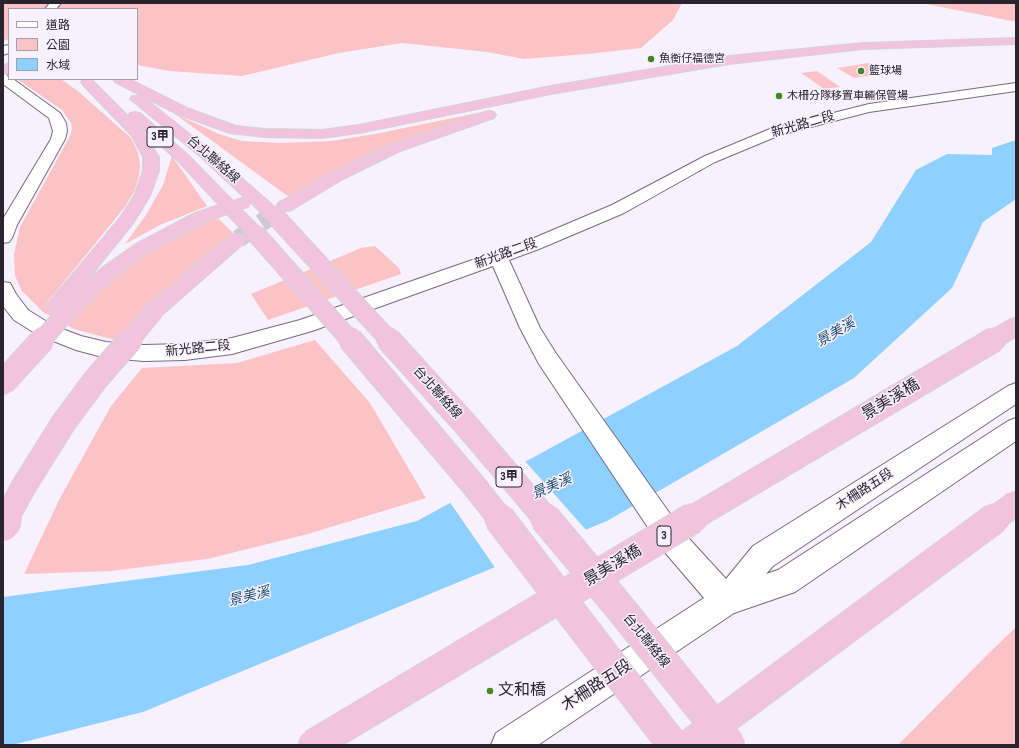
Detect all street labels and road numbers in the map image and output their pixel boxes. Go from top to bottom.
street label: 新光路二段 [770,109,836,141]
road number: 3甲 [147,127,173,147]
street label: 台北聯絡線 [183,133,243,187]
street label: 新光路二段 [473,236,539,272]
street label: 新光路二段 [165,338,231,360]
street label: 台北聯絡線 [409,364,465,422]
street label: 景美溪橋 [859,375,923,425]
street label: 木柵路五段 [833,466,897,514]
road number: 3甲 [496,467,522,487]
road number: 3 [657,526,671,546]
street label: 景美溪橋 [581,541,645,591]
street label: 台北聯絡線 [619,611,673,671]
street label: 木柵路五段 [558,656,636,716]

